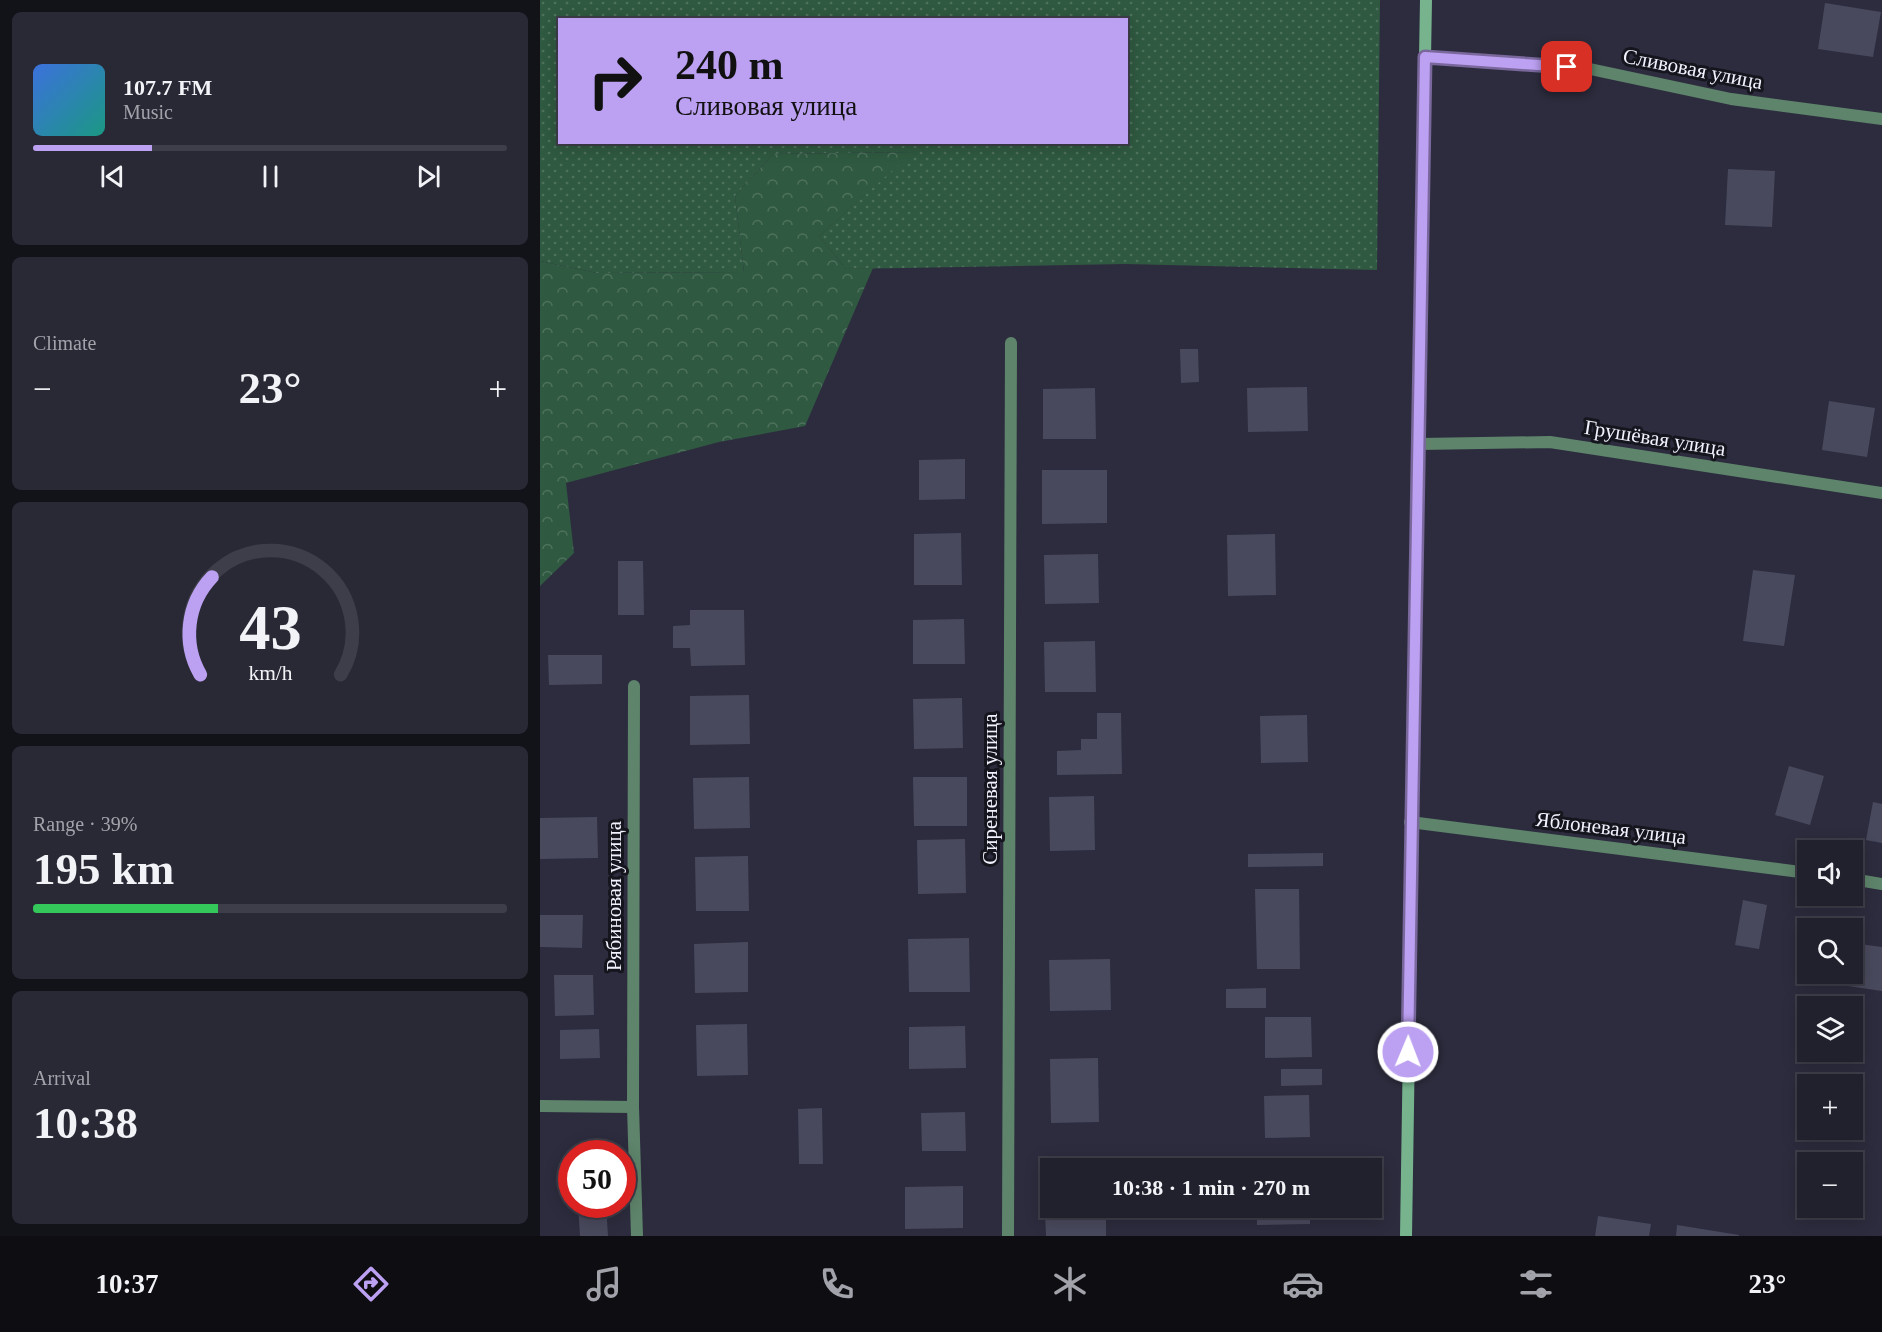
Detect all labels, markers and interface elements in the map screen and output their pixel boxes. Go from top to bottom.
pin [1541,41,1592,92]
icon: right [576,42,654,120]
text: 240 m [675,42,784,88]
street label: Сливовая улица [1621,44,1766,94]
icon: arrive [1550,50,1583,83]
text: 107.7 FM [123,75,212,100]
text: Сливовая улица [675,91,857,121]
text: Music [123,101,173,123]
icon: previous [96,160,129,193]
icon: pause [254,160,287,193]
icon: next [412,160,445,193]
text: Climate [33,332,96,354]
text: 23° [239,363,302,413]
text: − [33,371,52,407]
text: + [488,371,507,407]
street label: Грушёвая улица [1583,415,1728,461]
text: 43 [239,593,301,662]
text: km/h [248,661,292,685]
street label: Сиреневая улица [978,713,1002,865]
street label: Яблоневая улица [1534,807,1688,849]
text: Range · 39% [33,813,137,835]
street label: Рябиновая улица [602,820,626,971]
map controls [1797,840,1863,1218]
button: sound [1797,840,1863,906]
text: 195 km [33,844,174,894]
button: search [1797,918,1863,984]
button: layers [1797,996,1863,1062]
position arrow [1376,1020,1440,1084]
text: Arrival [33,1067,91,1089]
button: + [1797,1074,1863,1140]
text: 10:38 [33,1098,138,1148]
speed limit sign: 50 [558,1140,636,1218]
button: − [1797,1152,1863,1218]
text: 10:38 · 1 min · 270 m [1112,1175,1310,1200]
icon: directions [350,1263,392,1305]
icon: music [583,1263,625,1305]
icon: phone [816,1263,858,1305]
icon: climate [1049,1263,1091,1305]
icon: car [1282,1263,1324,1305]
icon: filters [1515,1263,1557,1305]
text: 10:37 [96,1269,159,1299]
text: 23° [1749,1269,1786,1299]

